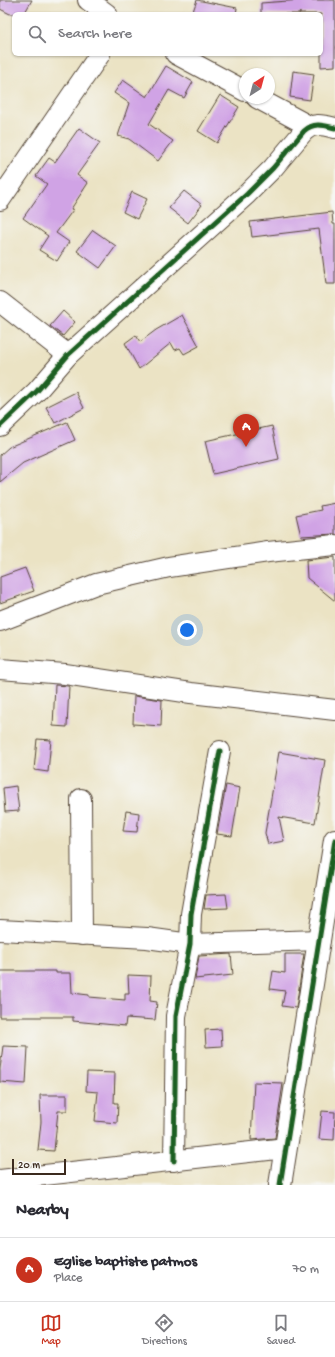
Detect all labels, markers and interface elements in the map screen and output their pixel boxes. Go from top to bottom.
search box [12,12,323,56]
icon: search [26,23,48,45]
text: Search here [58,25,132,43]
north arrow [239,68,275,104]
pin: A [233,414,259,447]
your location [177,620,197,640]
scale bar [12,1157,66,1176]
text: 20 m [18,1160,40,1172]
text: Nearby [16,1201,69,1221]
text: Eglise baptiste patmos [54,1253,197,1271]
text: A [25,1262,33,1277]
text: 70 m [293,1262,319,1277]
text: Place [54,1271,82,1286]
tab: Map [40,1312,62,1348]
tab: Directions [142,1312,187,1348]
tab: Saved [267,1312,295,1348]

